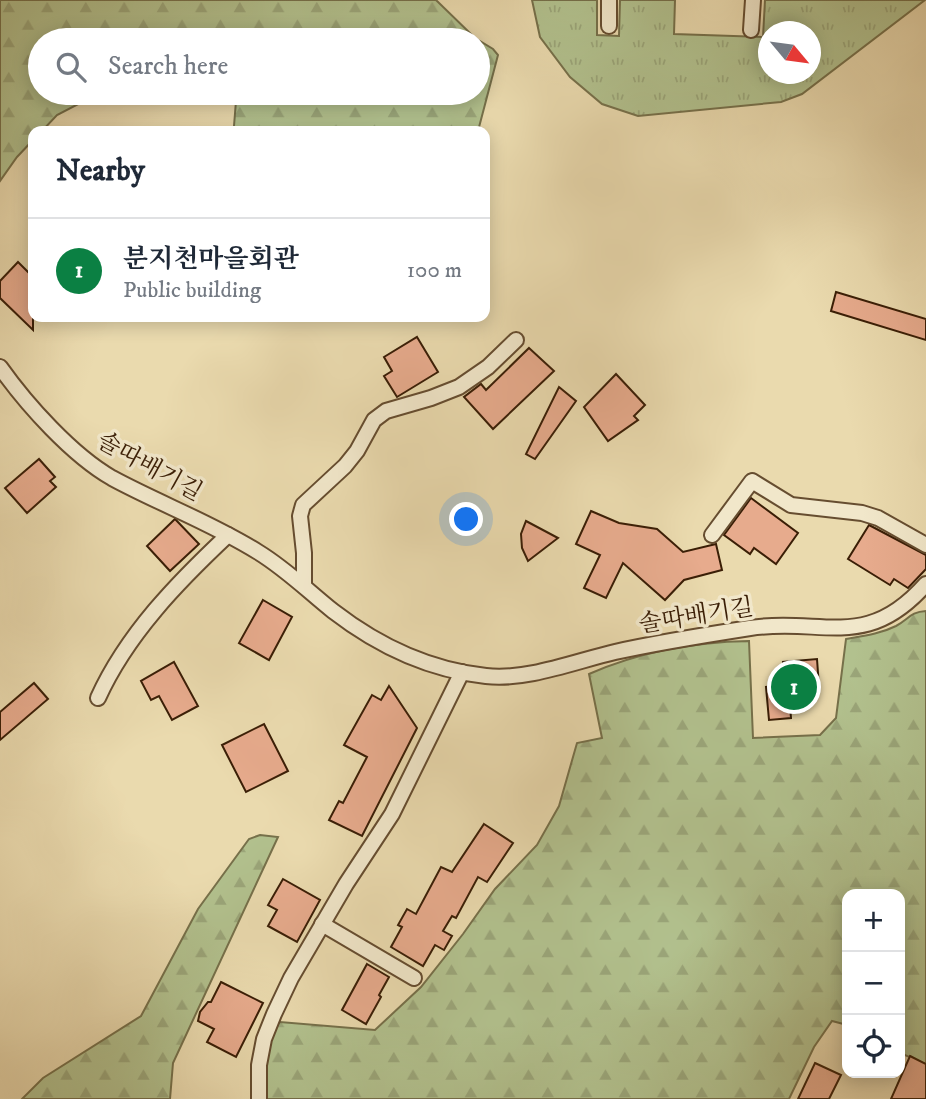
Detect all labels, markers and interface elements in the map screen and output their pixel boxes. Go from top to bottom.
north arrow [758,21,821,84]
search box [28,28,490,105]
icon: search [52,48,90,86]
text: Search here [108,50,228,83]
text: Nearby [56,153,145,190]
text: 분지천마을회관 [123,243,299,276]
text: 1 [75,256,83,285]
text: 100 m [407,256,462,285]
text: Public building [123,276,261,305]
street label: 솔따배기길 [92,426,207,508]
your location [449,502,483,536]
street label: 솔따배기길 [637,592,756,640]
pin: 1 [771,661,817,713]
map controls [842,889,905,1078]
button: + [842,889,905,952]
button: − [842,952,905,1015]
button: locate [842,1015,905,1078]

